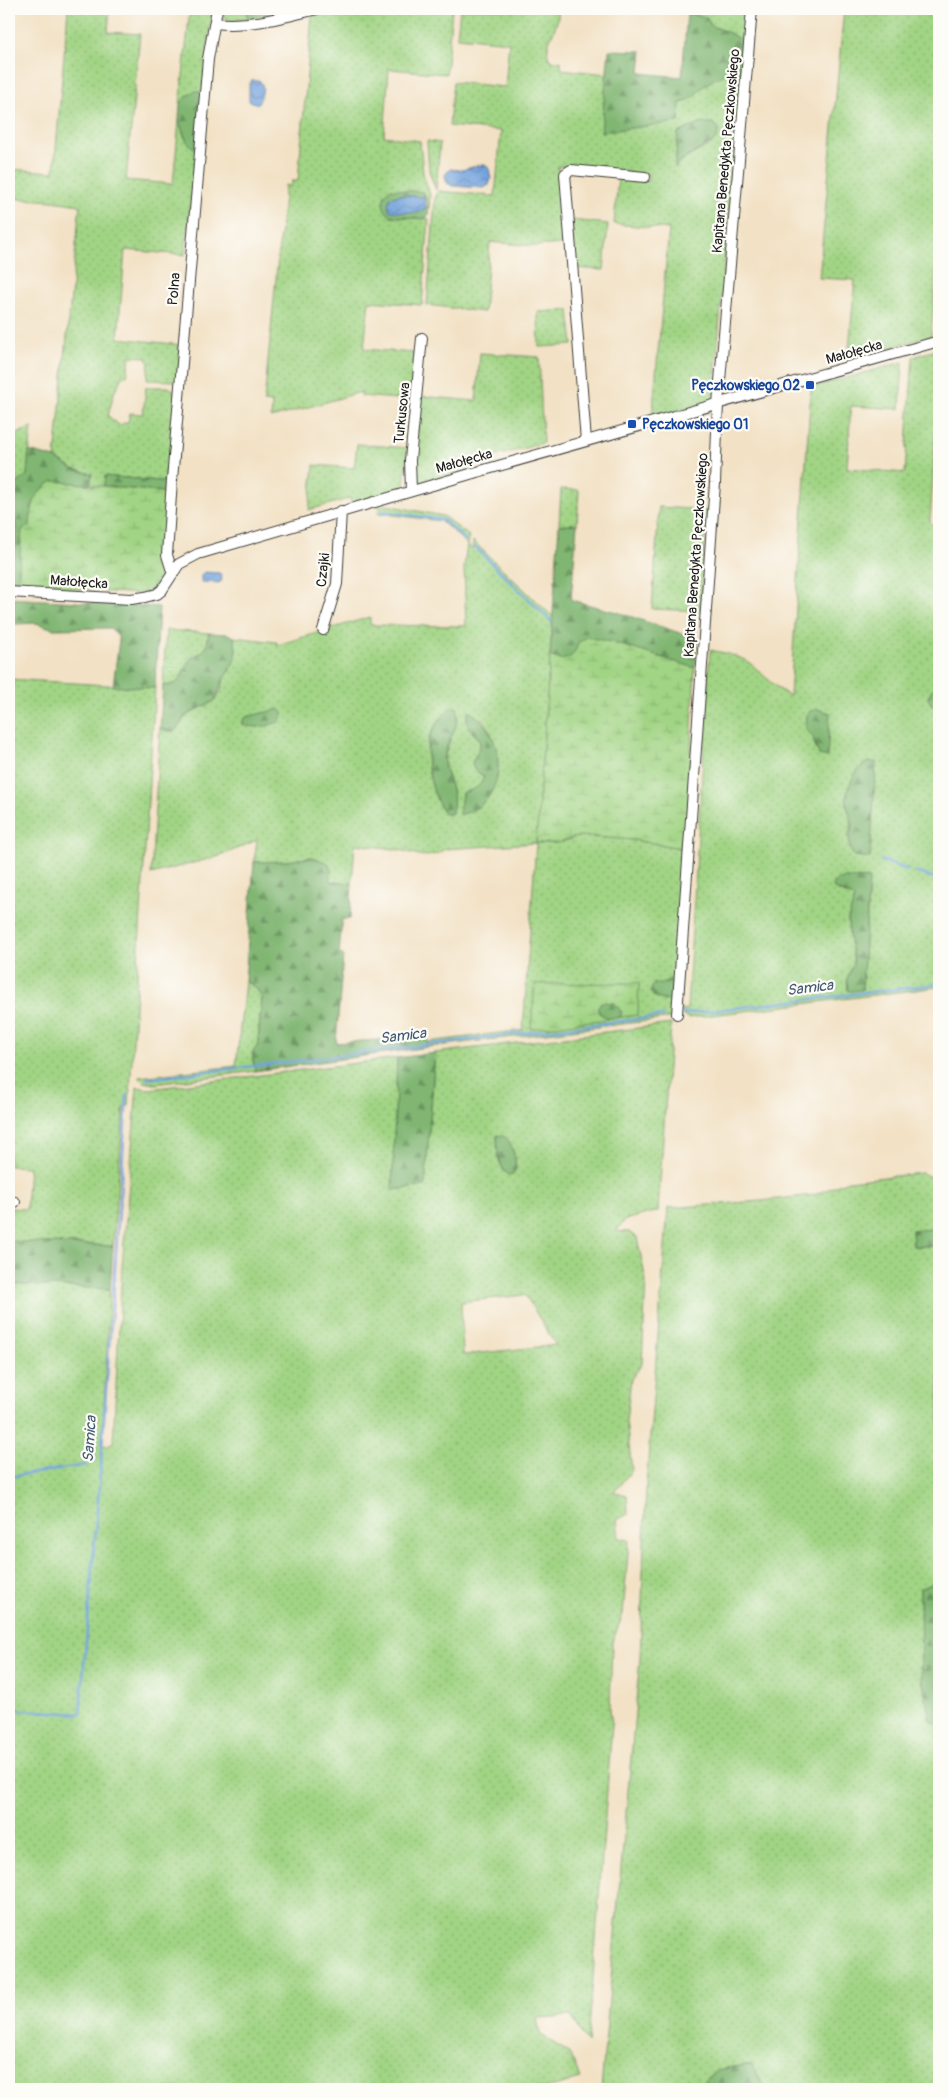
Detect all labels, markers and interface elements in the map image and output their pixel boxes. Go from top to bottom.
street label: Kapitana Benedykta Pęczkowskiego [709,48,743,254]
street label: Polna [164,272,184,306]
street label: Małołęcka [824,336,884,368]
place label: Pęczkowskiego 02 [691,377,800,394]
marker: Pęczkowskiego 02 [804,379,816,391]
street label: Turkusowa [390,381,414,445]
place label: Pęczkowskiego 01 [642,416,748,433]
marker: Pęczkowskiego 01 [626,418,638,430]
street label: Małołęcka [434,445,494,477]
street label: Kapitana Benedykta Pęczkowskiego [680,452,712,658]
street label: Czajki [313,552,333,588]
street label: Małołęcka [49,571,109,593]
water label: Samica [786,976,835,1000]
water label: Samica [379,1024,428,1048]
water label: Samica [79,1414,101,1463]

